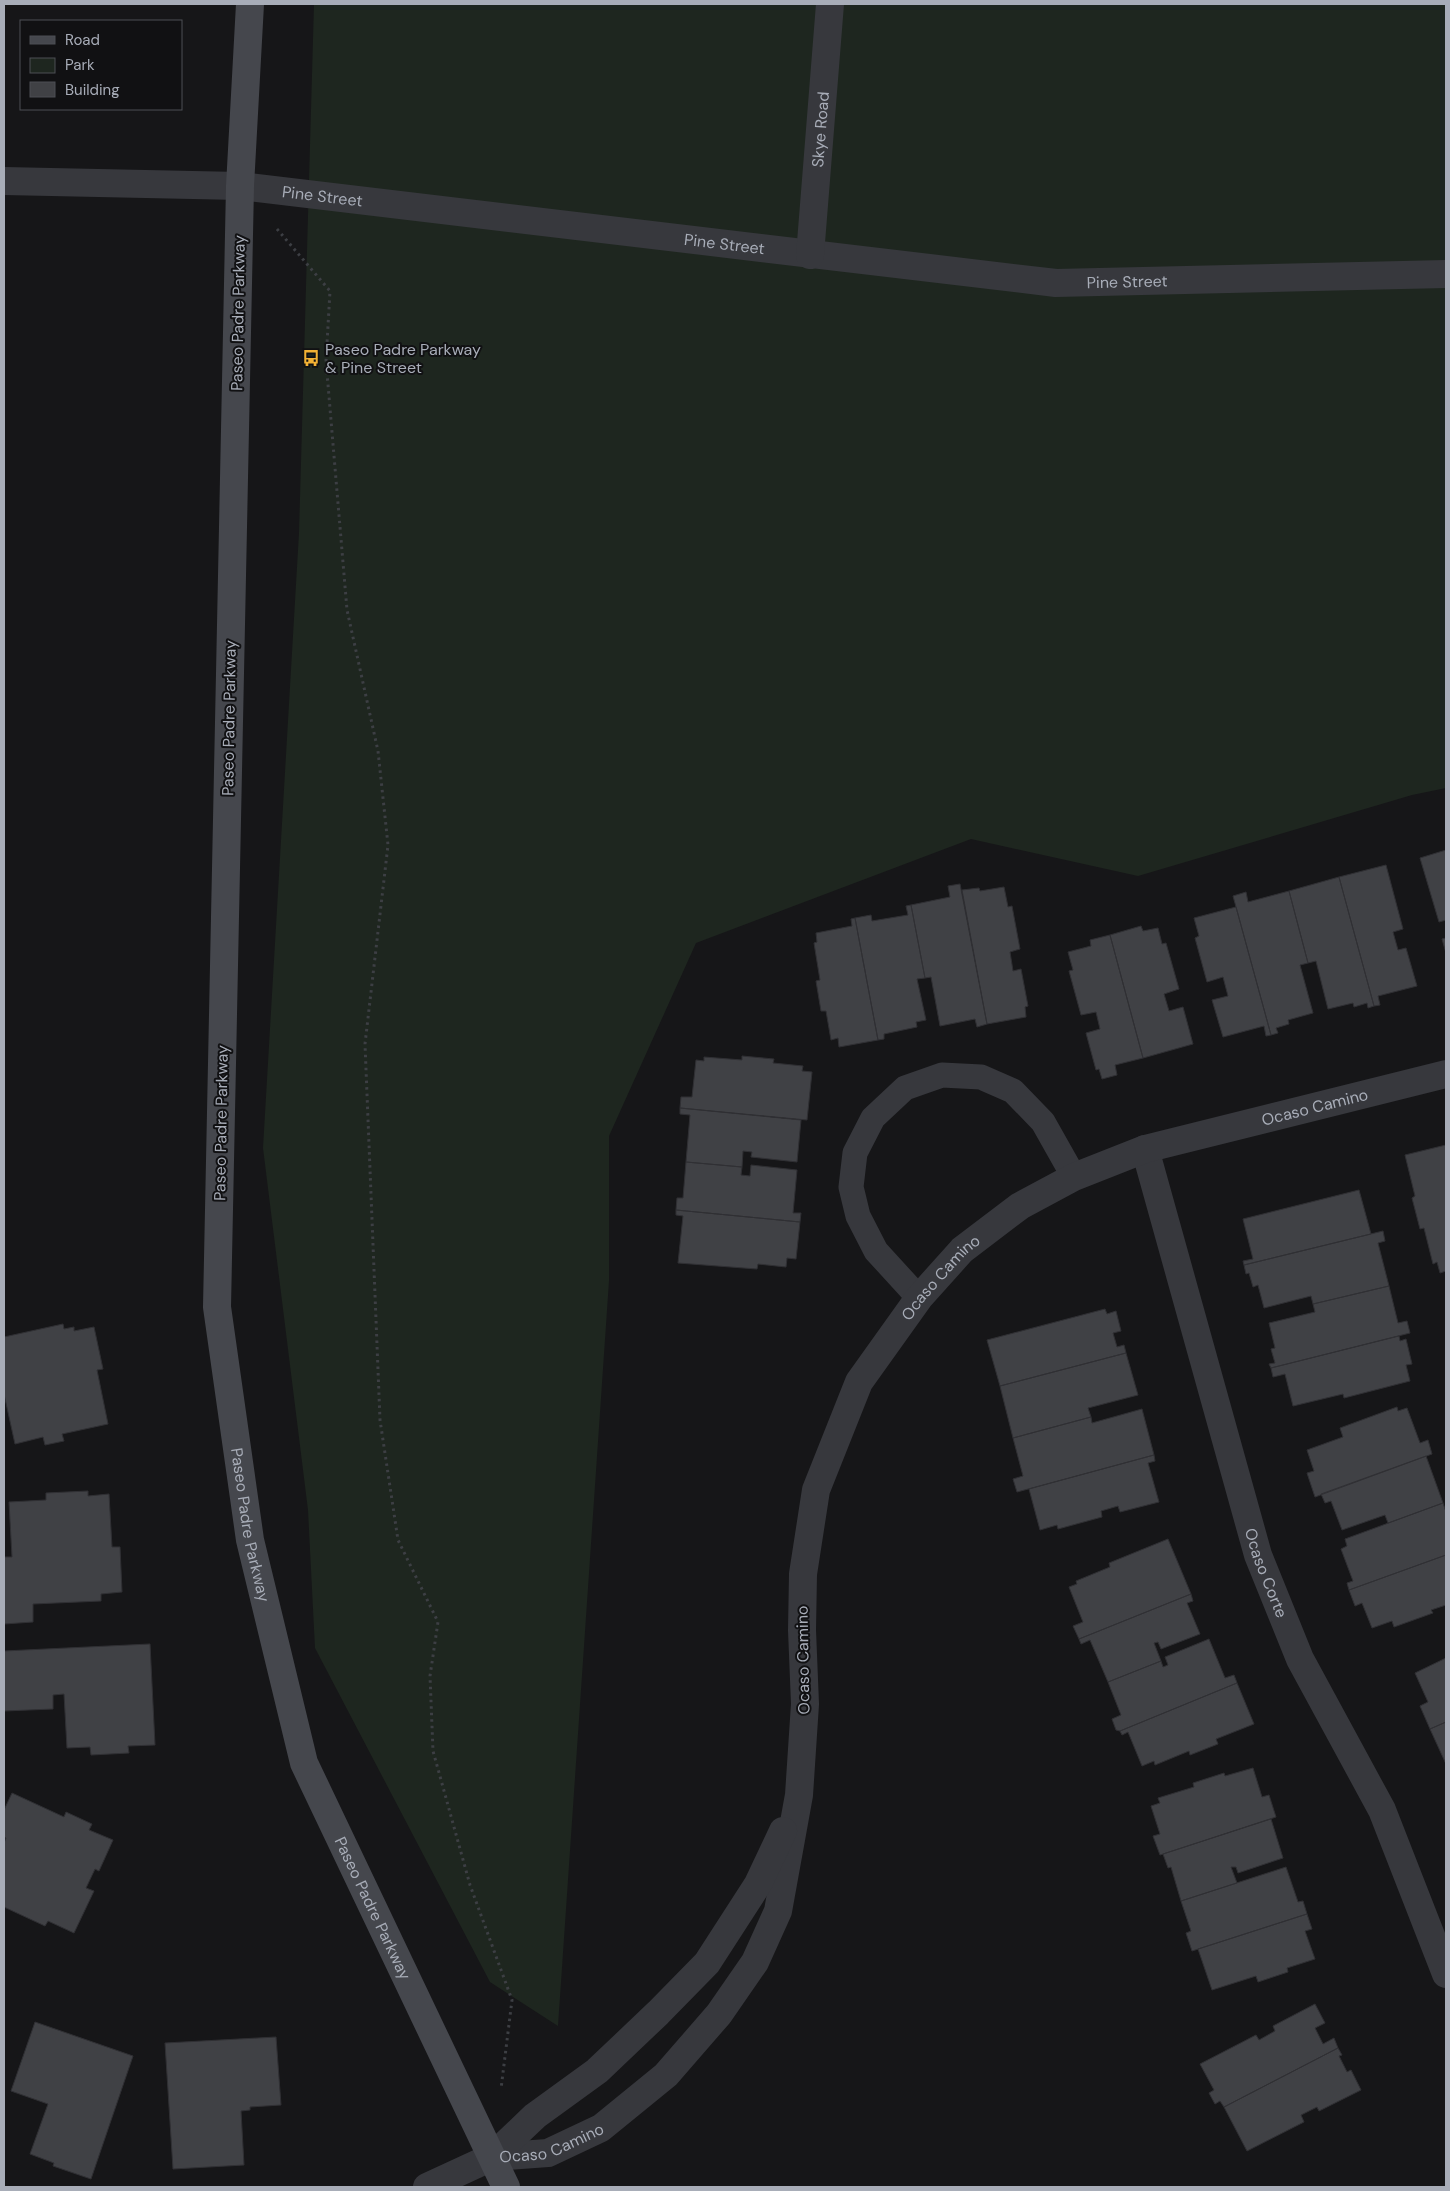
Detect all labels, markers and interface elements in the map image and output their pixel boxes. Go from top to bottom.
legend [20,20,182,110]
text: Road [65,30,100,50]
text: Park [65,55,95,75]
text: Building [65,80,120,100]
street label: Skye Road [807,91,834,168]
street label: Pine Street [281,181,364,211]
street label: Pine Street [683,228,766,259]
street label: Paseo Padre Parkway [226,235,250,391]
street label: Pine Street [1086,270,1168,293]
place label: Paseo Padre Parkway & Pine Street [325,339,481,378]
bus stop icon: Paseo Padre Parkway & Pine Street [301,348,321,368]
street label: Paseo Padre Parkway [217,640,241,796]
street label: Paseo Padre Parkway [209,1045,233,1201]
street label: Ocaso Camino [1259,1083,1370,1130]
street label: Ocaso Camino [896,1230,984,1324]
street label: Paseo Padre Parkway [227,1447,275,1604]
street label: Ocaso Corte [1241,1526,1293,1621]
street label: Ocaso Camino [792,1605,814,1715]
street label: Paseo Padre Parkway [330,1833,416,1983]
street label: Ocaso Camino [499,2118,607,2167]

